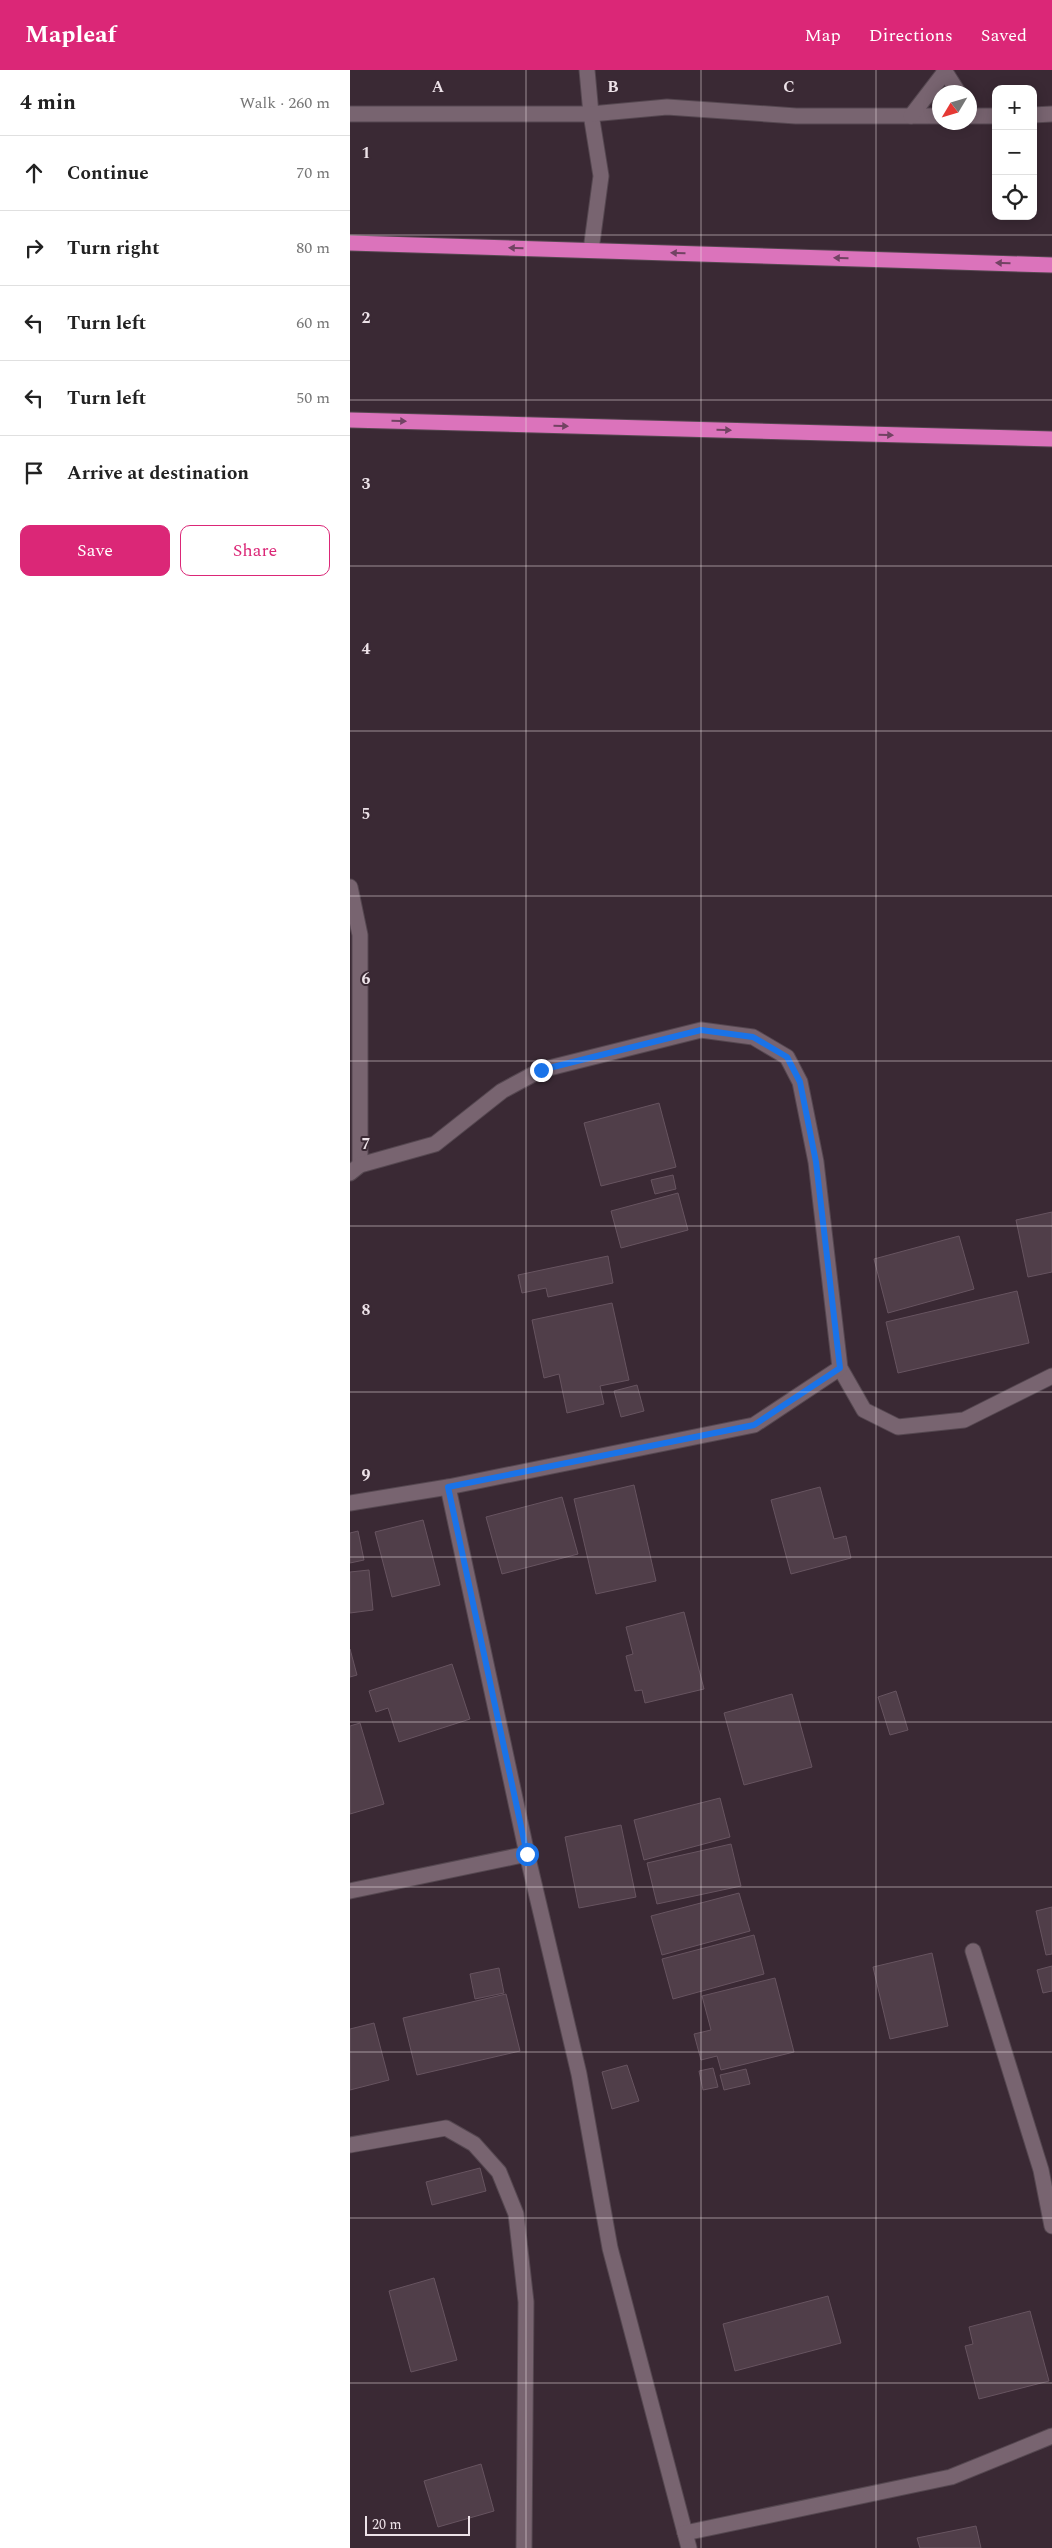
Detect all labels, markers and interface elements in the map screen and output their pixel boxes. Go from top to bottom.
text: Mapleaf [25,17,116,53]
text: Map [805,22,841,49]
text: Directions [869,22,953,49]
text: Saved [981,22,1027,49]
text: A [432,75,445,99]
text: B [607,75,619,99]
text: C [783,75,795,99]
north arrow [932,85,977,130]
map controls [992,85,1037,220]
button: + [992,85,1037,130]
text: 4 min [20,87,76,119]
text: Walk · 260 m [239,91,330,115]
button: − [992,130,1037,175]
text: 1 [362,141,370,165]
icon: ahead [20,159,48,187]
text: Continue [67,159,149,188]
text: 70 m [296,161,330,185]
button: locate [992,175,1037,220]
icon: right [20,234,48,262]
text: Turn right [67,234,160,263]
text: 80 m [296,236,330,260]
one-way arrow [508,244,524,252]
one-way arrow [670,249,686,257]
one-way arrow [833,254,849,262]
one-way arrow [995,259,1011,267]
text: 2 [362,306,371,330]
icon: left [20,309,48,337]
text: Turn left [67,309,146,338]
text: 60 m [296,311,330,335]
icon: left [20,384,48,412]
text: Turn left [67,384,146,413]
text: 50 m [296,386,330,410]
one-way arrow [391,418,407,426]
one-way arrow [553,422,569,430]
one-way arrow [716,426,732,434]
one-way arrow [878,431,894,439]
icon: arrive [20,459,48,487]
text: Arrive at destination [67,459,249,488]
text: 3 [362,472,371,496]
button: Save [20,525,170,576]
button: Share [180,525,330,576]
text: 4 [362,637,371,661]
text: 5 [362,802,370,826]
text: 6 [362,967,371,991]
route end [530,1059,553,1082]
text: 7 [362,1132,371,1156]
text: 8 [362,1298,371,1322]
text: 9 [362,1463,371,1487]
route start [516,1843,539,1866]
scale bar [365,2513,470,2536]
text: 20 m [372,2514,402,2535]

